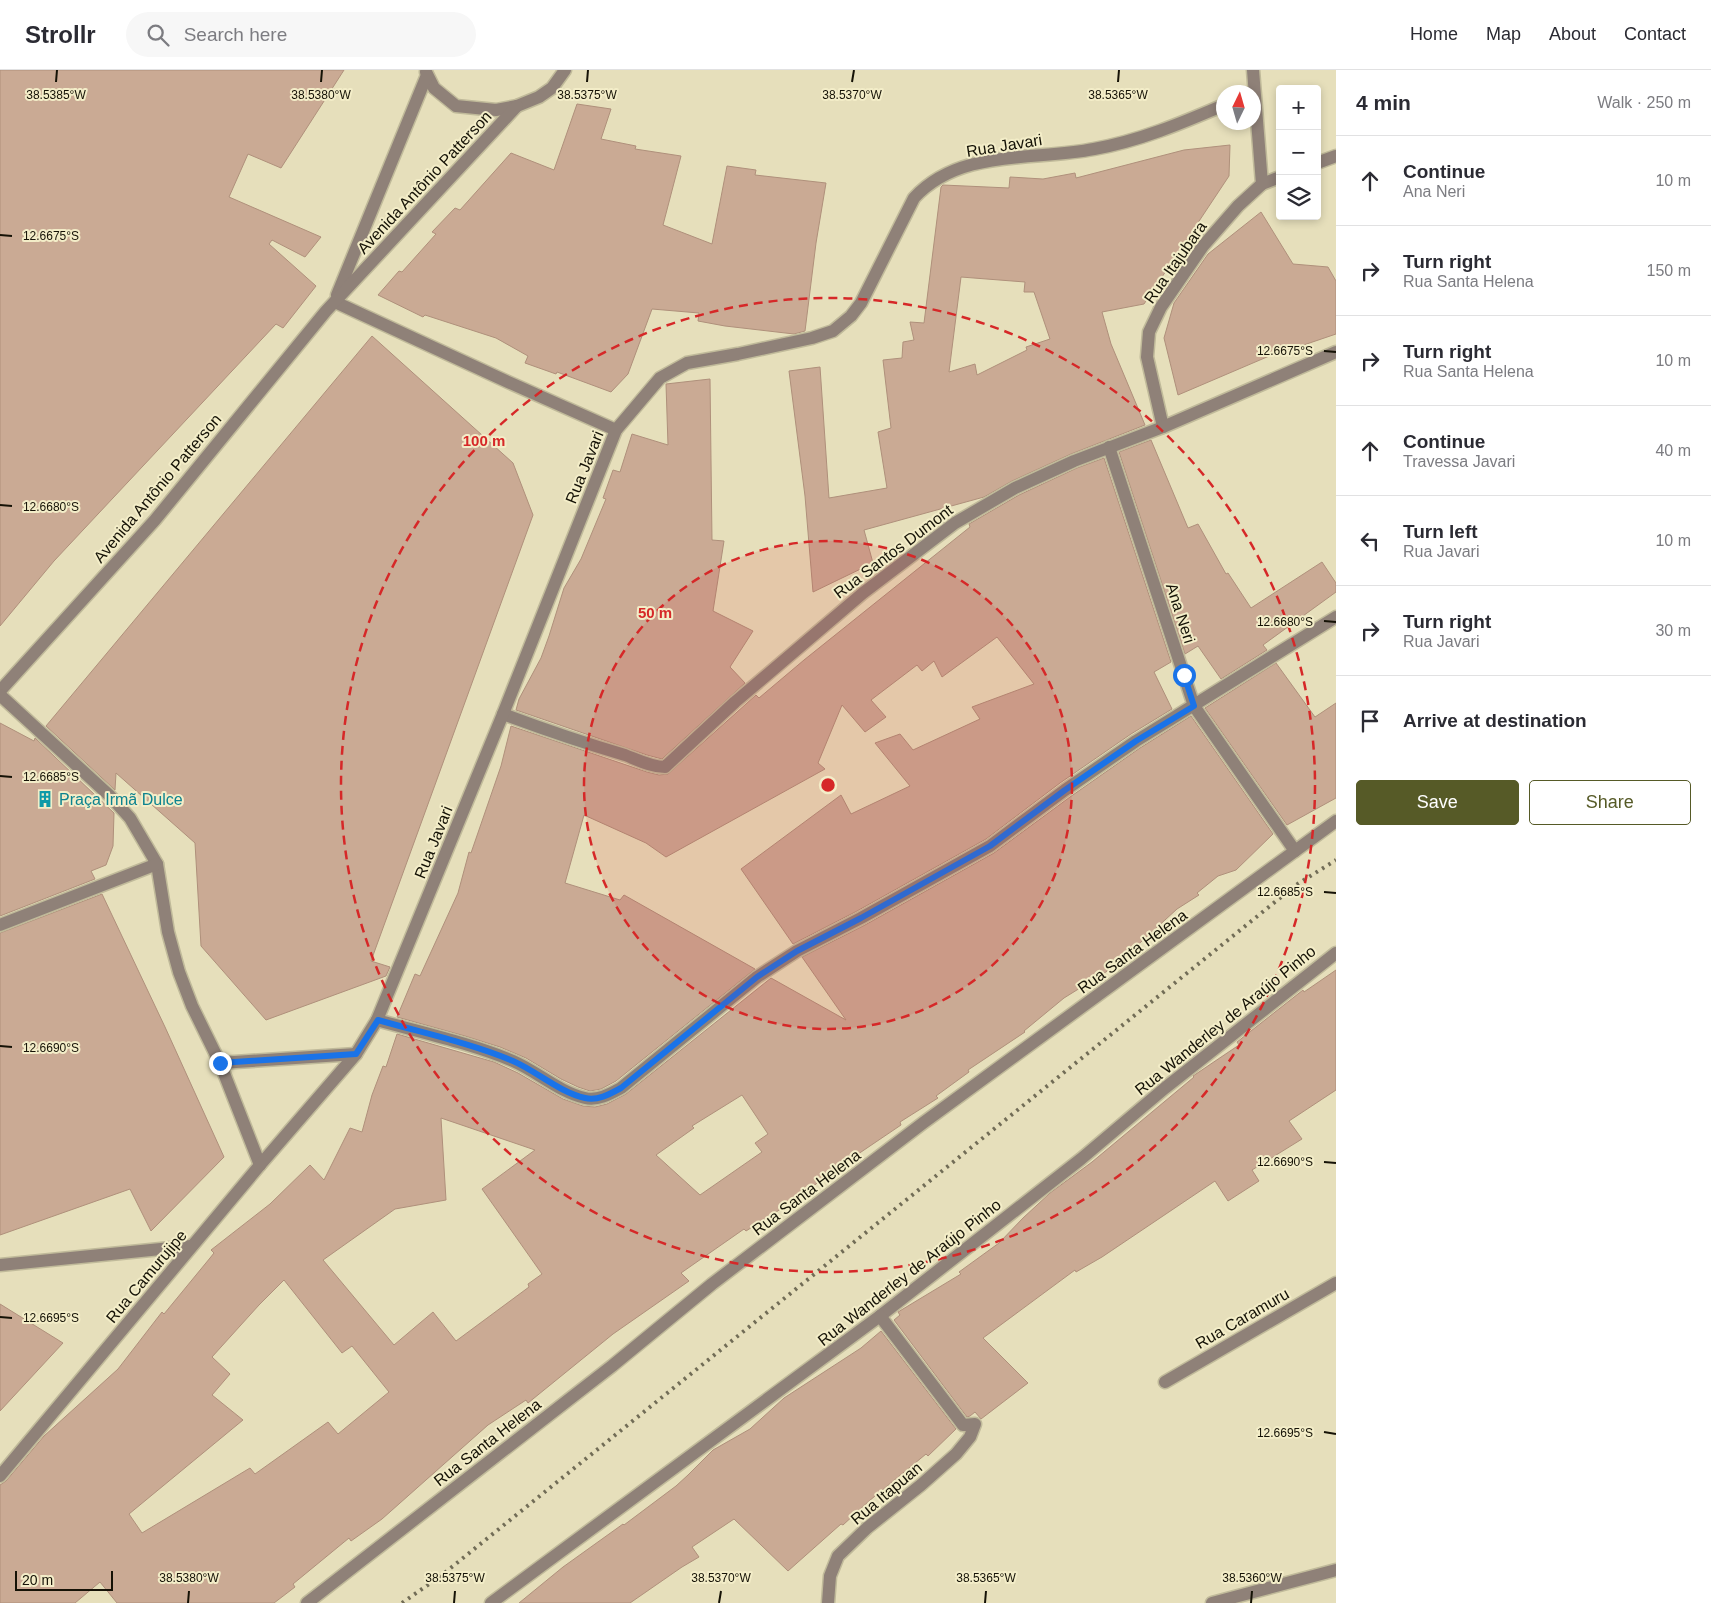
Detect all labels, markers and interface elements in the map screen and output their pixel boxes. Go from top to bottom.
search box [126,12,476,57]
text: Strollr [25,21,96,48]
icon: search [144,21,172,49]
text: Search here [184,24,287,45]
text: Home [1410,24,1458,44]
text: Map [1486,24,1521,44]
text: About [1549,24,1596,44]
text: Contact [1624,24,1686,44]
north arrow [1216,85,1261,130]
map controls [1276,85,1321,220]
button: + [1276,85,1321,130]
text: 38.5385°W [26,88,86,102]
text: 38.5380°W [291,88,351,102]
text: 38.5375°W [557,88,617,102]
text: 38.5370°W [822,88,882,102]
text: 38.5365°W [1088,88,1148,102]
text: 4 min [1356,91,1411,114]
text: Walk · 250 m [1597,94,1691,111]
street label: Avenida Antônio Patterson [354,108,495,257]
button: − [1276,130,1321,175]
street label: Rua Javari [965,131,1043,160]
text: Continue [1403,161,1485,182]
icon: ahead [1356,167,1384,195]
text: 10 m [1655,172,1691,189]
button: layers [1276,175,1321,220]
text: Ana Neri [1403,183,1465,200]
street label: Rua Itajubara [1141,218,1210,307]
text: 12.6675°S [23,229,79,243]
text: Turn right [1403,251,1491,272]
icon: right [1356,257,1384,285]
text: 150 m [1647,262,1691,279]
text: Rua Santa Helena [1403,273,1534,290]
text: Turn right [1403,341,1491,362]
text: 12.6675°S [1257,344,1313,358]
icon: right [1356,347,1384,375]
text: 10 m [1655,352,1691,369]
text: Rua Santa Helena [1403,363,1534,380]
street label: Avenida Antônio Patterson [90,411,224,566]
street label: Rua Javari [562,429,607,506]
text: Continue [1403,431,1485,452]
text: 100 m [463,432,505,449]
icon: ahead [1356,437,1384,465]
text: 40 m [1655,442,1691,459]
text: Travessa Javari [1403,453,1515,470]
text: 12.6680°S [23,500,79,514]
street label: Rua Santos Dumont [831,501,956,602]
text: Turn left [1403,521,1478,542]
icon: left [1356,527,1384,555]
text: 10 m [1655,532,1691,549]
text: Rua Javari [1403,543,1479,560]
street label: Ana Neri [1163,581,1198,645]
text: 50 m [638,604,672,621]
text: Turn right [1403,611,1491,632]
text: 12.6680°S [1257,615,1313,629]
icon: right [1356,617,1384,645]
text: 30 m [1655,622,1691,639]
text: Rua Javari [1403,633,1479,650]
route start [1173,664,1196,687]
icon: arrive [1356,707,1384,735]
text: Arrive at destination [1403,710,1587,731]
text: 12.6685°S [23,770,79,784]
centre of rings [819,776,837,794]
button: Save [1356,780,1519,825]
button: Share [1529,780,1691,825]
building icon: Praça Irmã Dulce [35,789,55,809]
place label: Praça Irmã Dulce [59,791,183,808]
street label: Rua Javari [411,804,456,881]
text: 12.6685°S [1257,885,1313,899]
street label: Rua Santa Helena [1074,906,1190,997]
street label: Rua Wanderley de Araújo Pinho [1132,942,1319,1098]
text: 12.6690°S [23,1041,79,1055]
route end [209,1052,232,1075]
street label: Rua Santa Helena [749,1146,864,1239]
text: 12.6690°S [1257,1155,1313,1169]
street label: Rua Wanderley de Araújo Pinho [815,1196,1004,1349]
street label: Rua Camurujipe [103,1226,190,1326]
street label: Rua Caramuru [1193,1285,1292,1352]
text: 12.6695°S [23,1311,79,1325]
street label: Rua Santa Helena [431,1395,544,1489]
text: 12.6695°S [1257,1426,1313,1440]
street label: Rua Itapuan [847,1459,925,1528]
scale bar [15,1568,112,1591]
text: 38.5380°W [159,1571,219,1585]
text: 38.5375°W [425,1571,485,1585]
text: 38.5370°W [691,1571,751,1585]
text: 38.5365°W [956,1571,1016,1585]
text: 38.5360°W [1222,1571,1282,1585]
text: 20 m [22,1572,53,1588]

